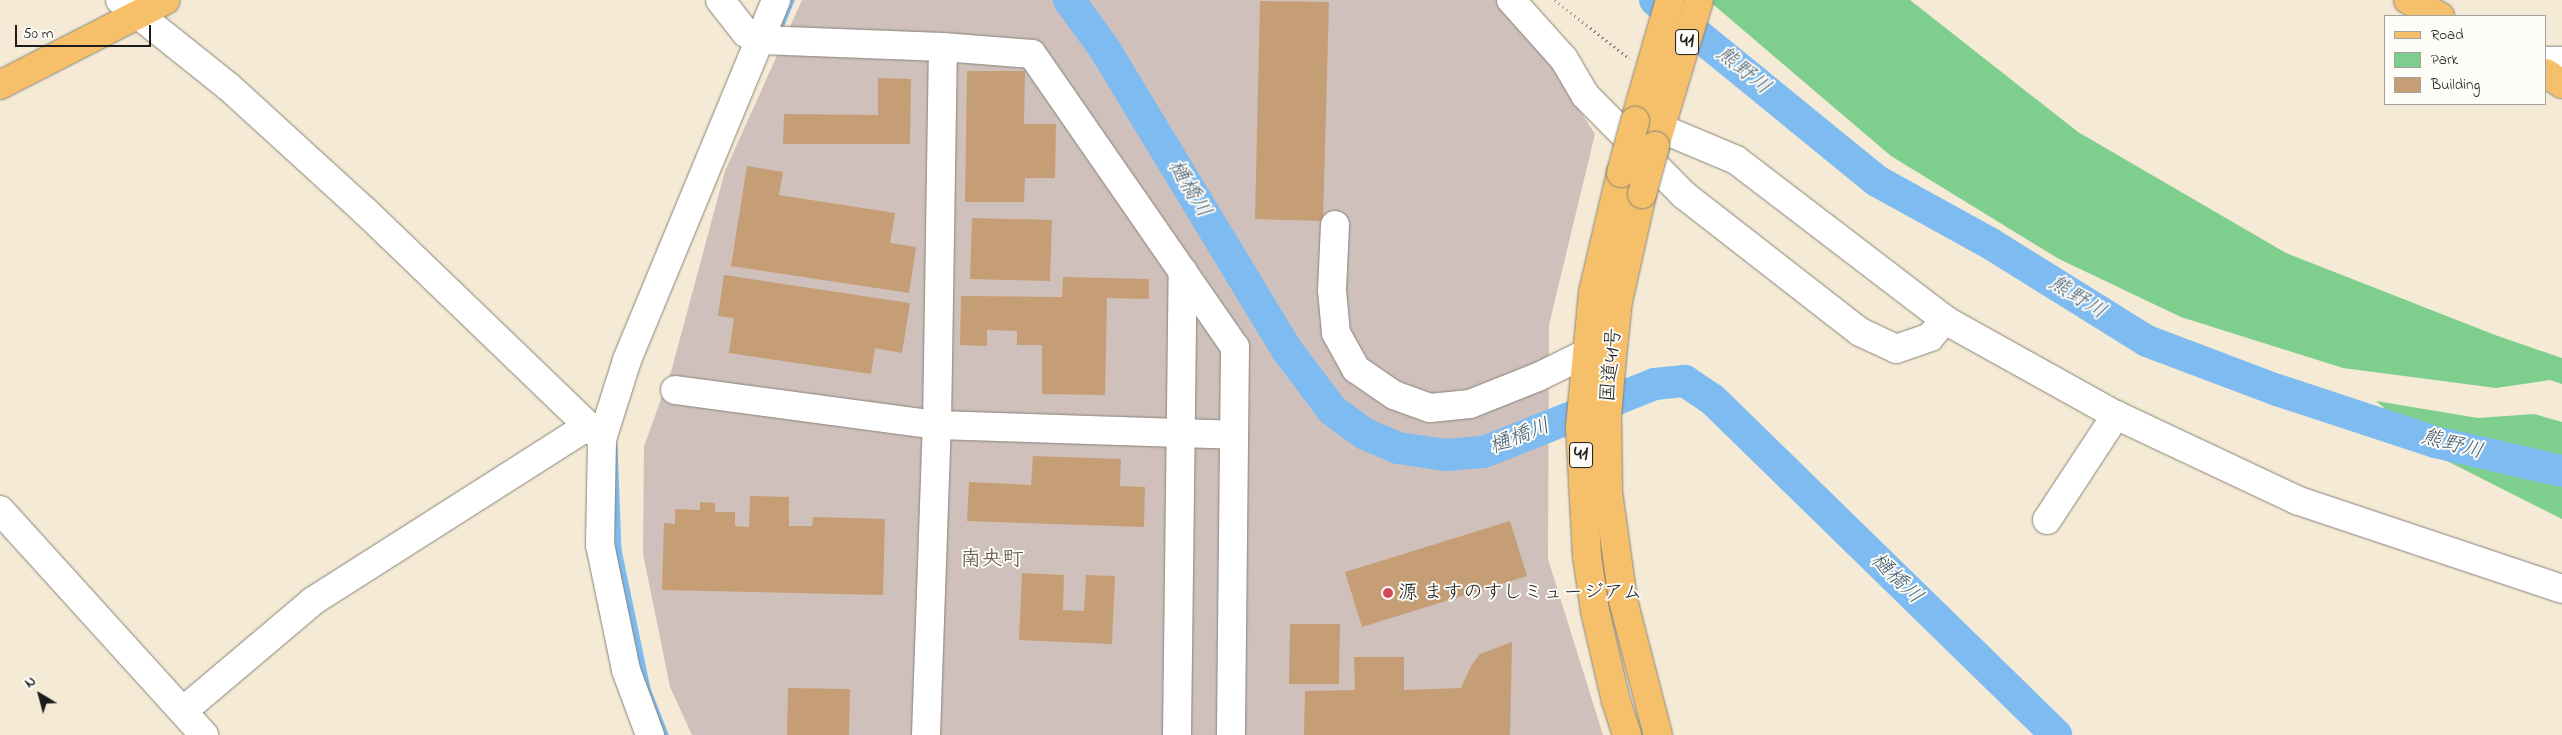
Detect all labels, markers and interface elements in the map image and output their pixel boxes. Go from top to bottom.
scale bar [18,15,154,47]
legend [2384,15,2547,105]
text: 50 m [23,23,53,45]
text: Road [2431,24,2464,46]
road number: 41 [1674,26,1700,58]
water label: 熊野川 [1711,41,1775,101]
text: Park [2431,49,2458,71]
text: Building [2431,74,2480,96]
water label: 樋橋川 [1162,156,1216,222]
water label: 熊野川 [2044,271,2110,325]
street label: 国道41号 [1597,327,1627,403]
water label: 樋橋川 [1486,414,1554,460]
water label: 熊野川 [2418,425,2486,465]
road number: 41 [1568,438,1594,472]
district label: 南央町 [961,547,1023,573]
water label: 樋橋川 [1865,548,1927,610]
place label: 源 ますのすしミュージアム [1398,581,1643,605]
marker: 源 ますのすしミュージアム [1382,587,1394,599]
north arrow [15,670,65,720]
text: N [21,671,41,694]

